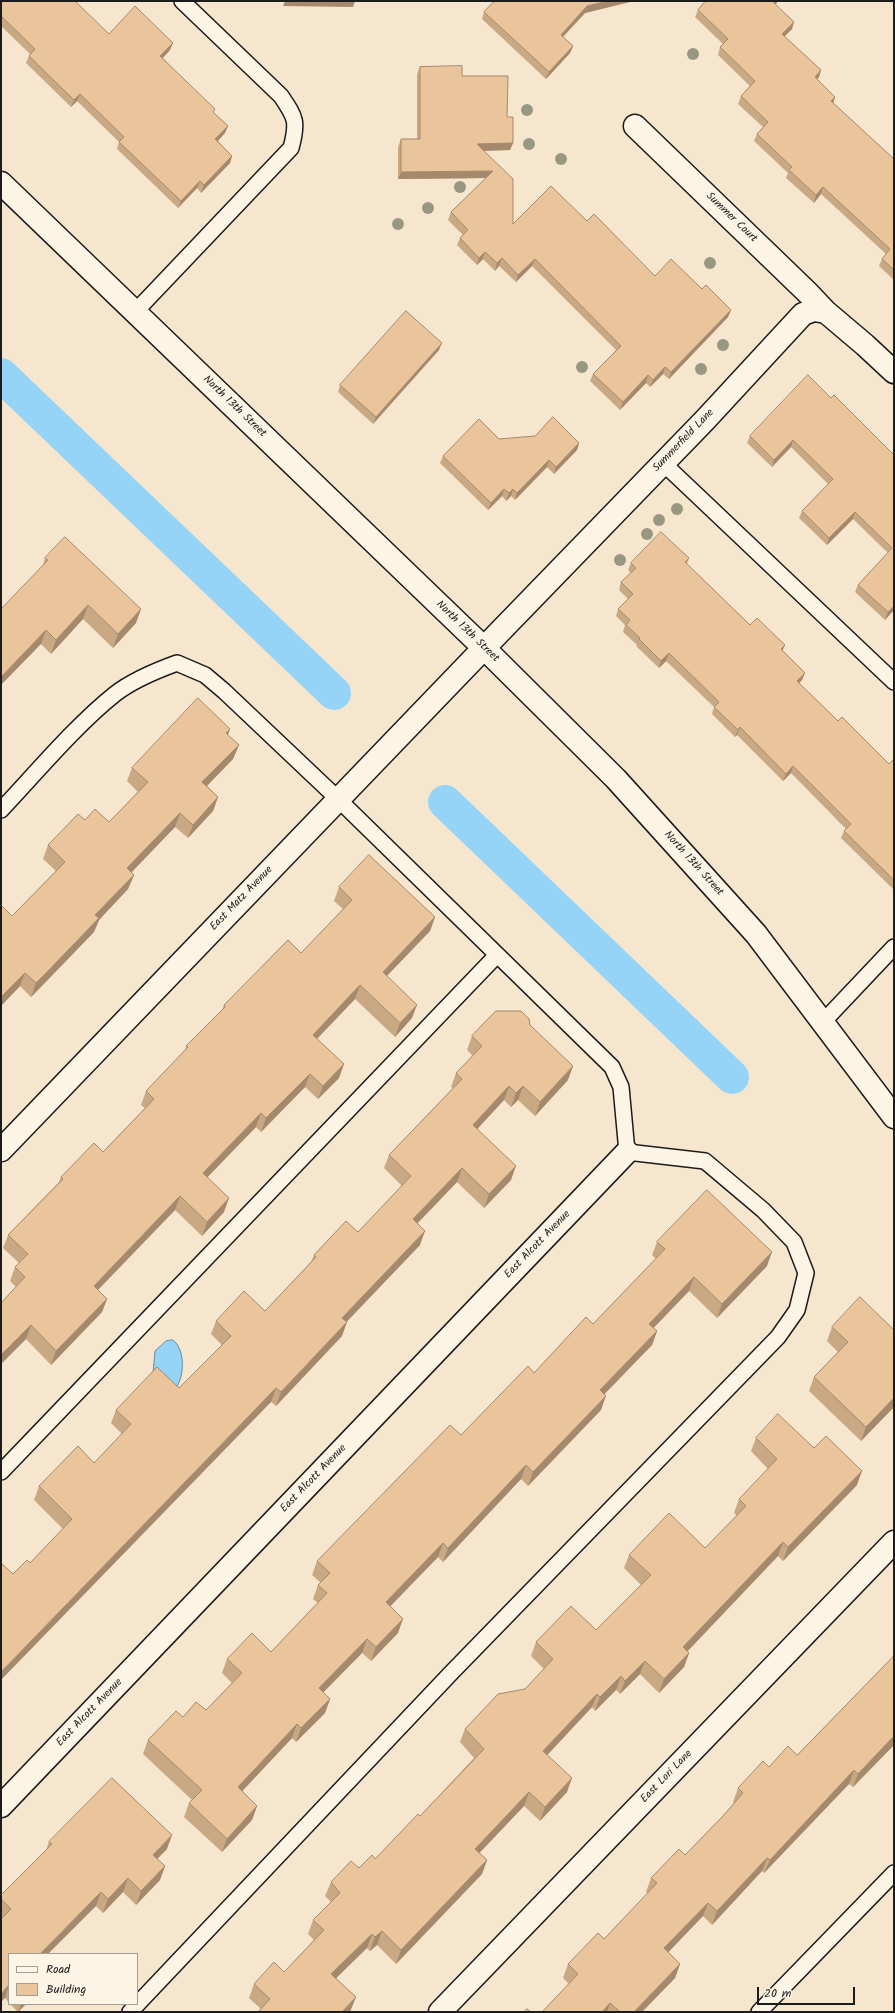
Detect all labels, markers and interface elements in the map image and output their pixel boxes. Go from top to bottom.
street label: Summer Court [703,190,759,246]
street label: North 13th Street [200,373,268,441]
street label: Summerfield Lane [651,407,717,475]
street label: North 13th Street [433,598,501,666]
street label: North 13th Street [660,829,726,899]
street label: East Matz Avenue [208,864,276,934]
street label: East Alcott Avenue [502,1208,574,1282]
street label: East Alcott Avenue [278,1442,350,1516]
street label: East Alcott Avenue [54,1676,126,1750]
street label: East Lori Lane [638,1748,696,1806]
legend [8,1953,138,2005]
text: Road [46,1960,70,1979]
scale bar [759,1979,857,2005]
text: Building [46,1980,86,1999]
text: 20 m [764,1984,791,2003]

